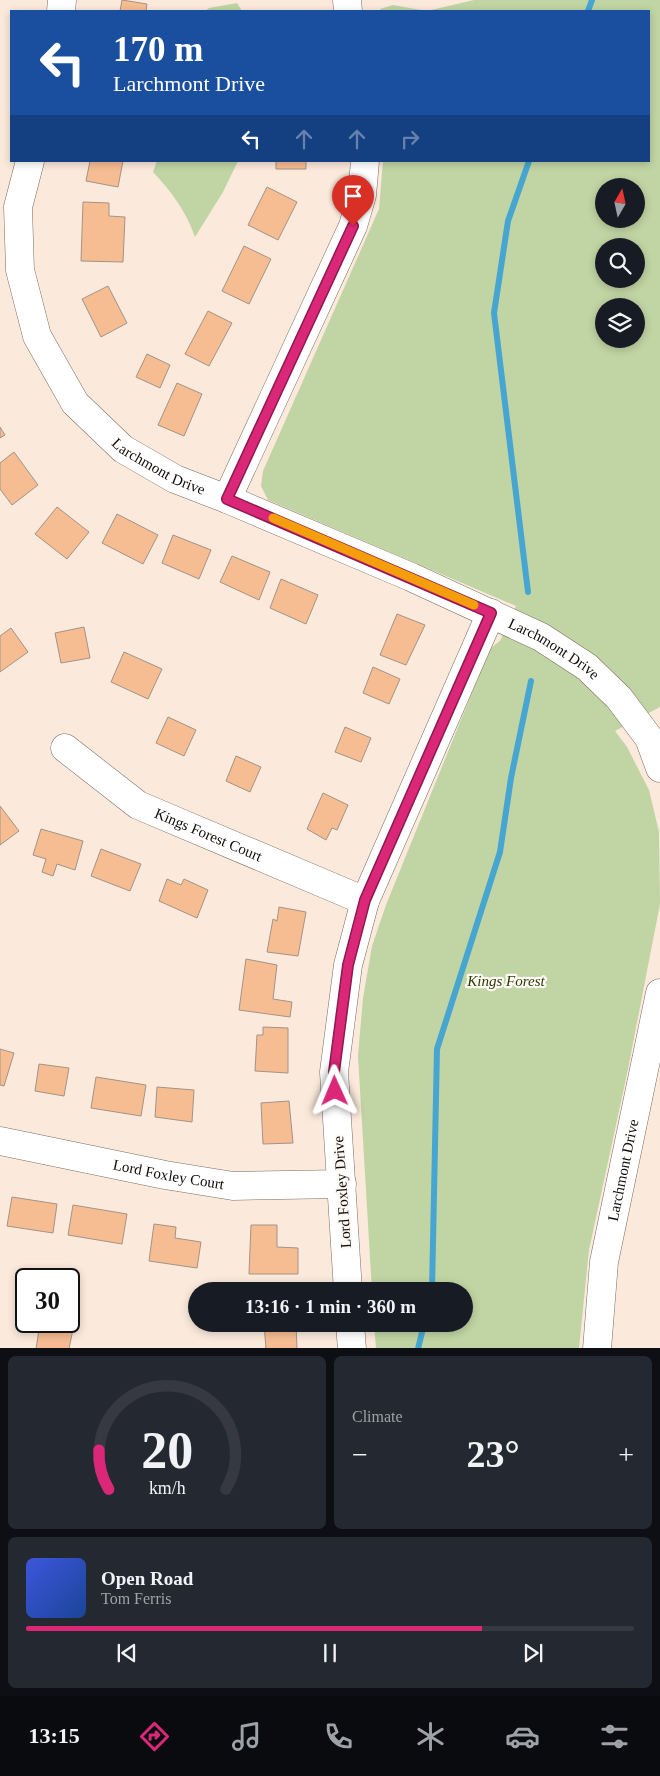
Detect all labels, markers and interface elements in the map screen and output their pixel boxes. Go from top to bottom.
icon: left [30,30,95,95]
text: 170 m [113,30,203,69]
text: Larchmont Drive [113,71,265,96]
icon: left [237,125,265,153]
icon: ahead [290,125,318,153]
icon: ahead [343,125,371,153]
icon: right [396,125,424,153]
pin [332,175,374,226]
north arrow [595,178,645,228]
map controls [595,178,645,348]
icon: arrive [339,182,367,210]
button: search [595,238,645,288]
button: layers [595,298,645,348]
street label: Larchmont Drive [109,435,208,498]
street label: Larchmont Drive [506,615,603,683]
street label: Kings Forest Court [152,805,265,865]
park label: Kings Forest [466,973,546,989]
position arrow [308,1064,360,1116]
street label: Larchmont Drive [605,1117,642,1223]
street label: Lord Foxley Drive [330,1135,354,1249]
street label: Lord Foxley Court [112,1157,226,1193]
speed limit sign: 30 [15,1268,80,1333]
text: 13:16 · 1 min · 360 m [245,1296,416,1317]
text: Climate [352,1408,403,1425]
text: 20 [141,1422,193,1479]
text: 23° [466,1433,520,1475]
text: − [352,1439,368,1470]
text: + [618,1439,634,1470]
text: km/h [149,1478,185,1498]
text: Open Road [101,1568,193,1589]
text: Tom Ferris [101,1590,171,1607]
icon: previous [113,1639,141,1667]
icon: pause [316,1639,344,1667]
icon: next [519,1639,547,1667]
icon: directions [137,1719,172,1754]
icon: music [229,1719,264,1754]
icon: phone [321,1719,356,1754]
icon: climate [413,1719,448,1754]
icon: car [505,1719,540,1754]
icon: filters [597,1719,632,1754]
text: 13:15 [28,1723,80,1748]

